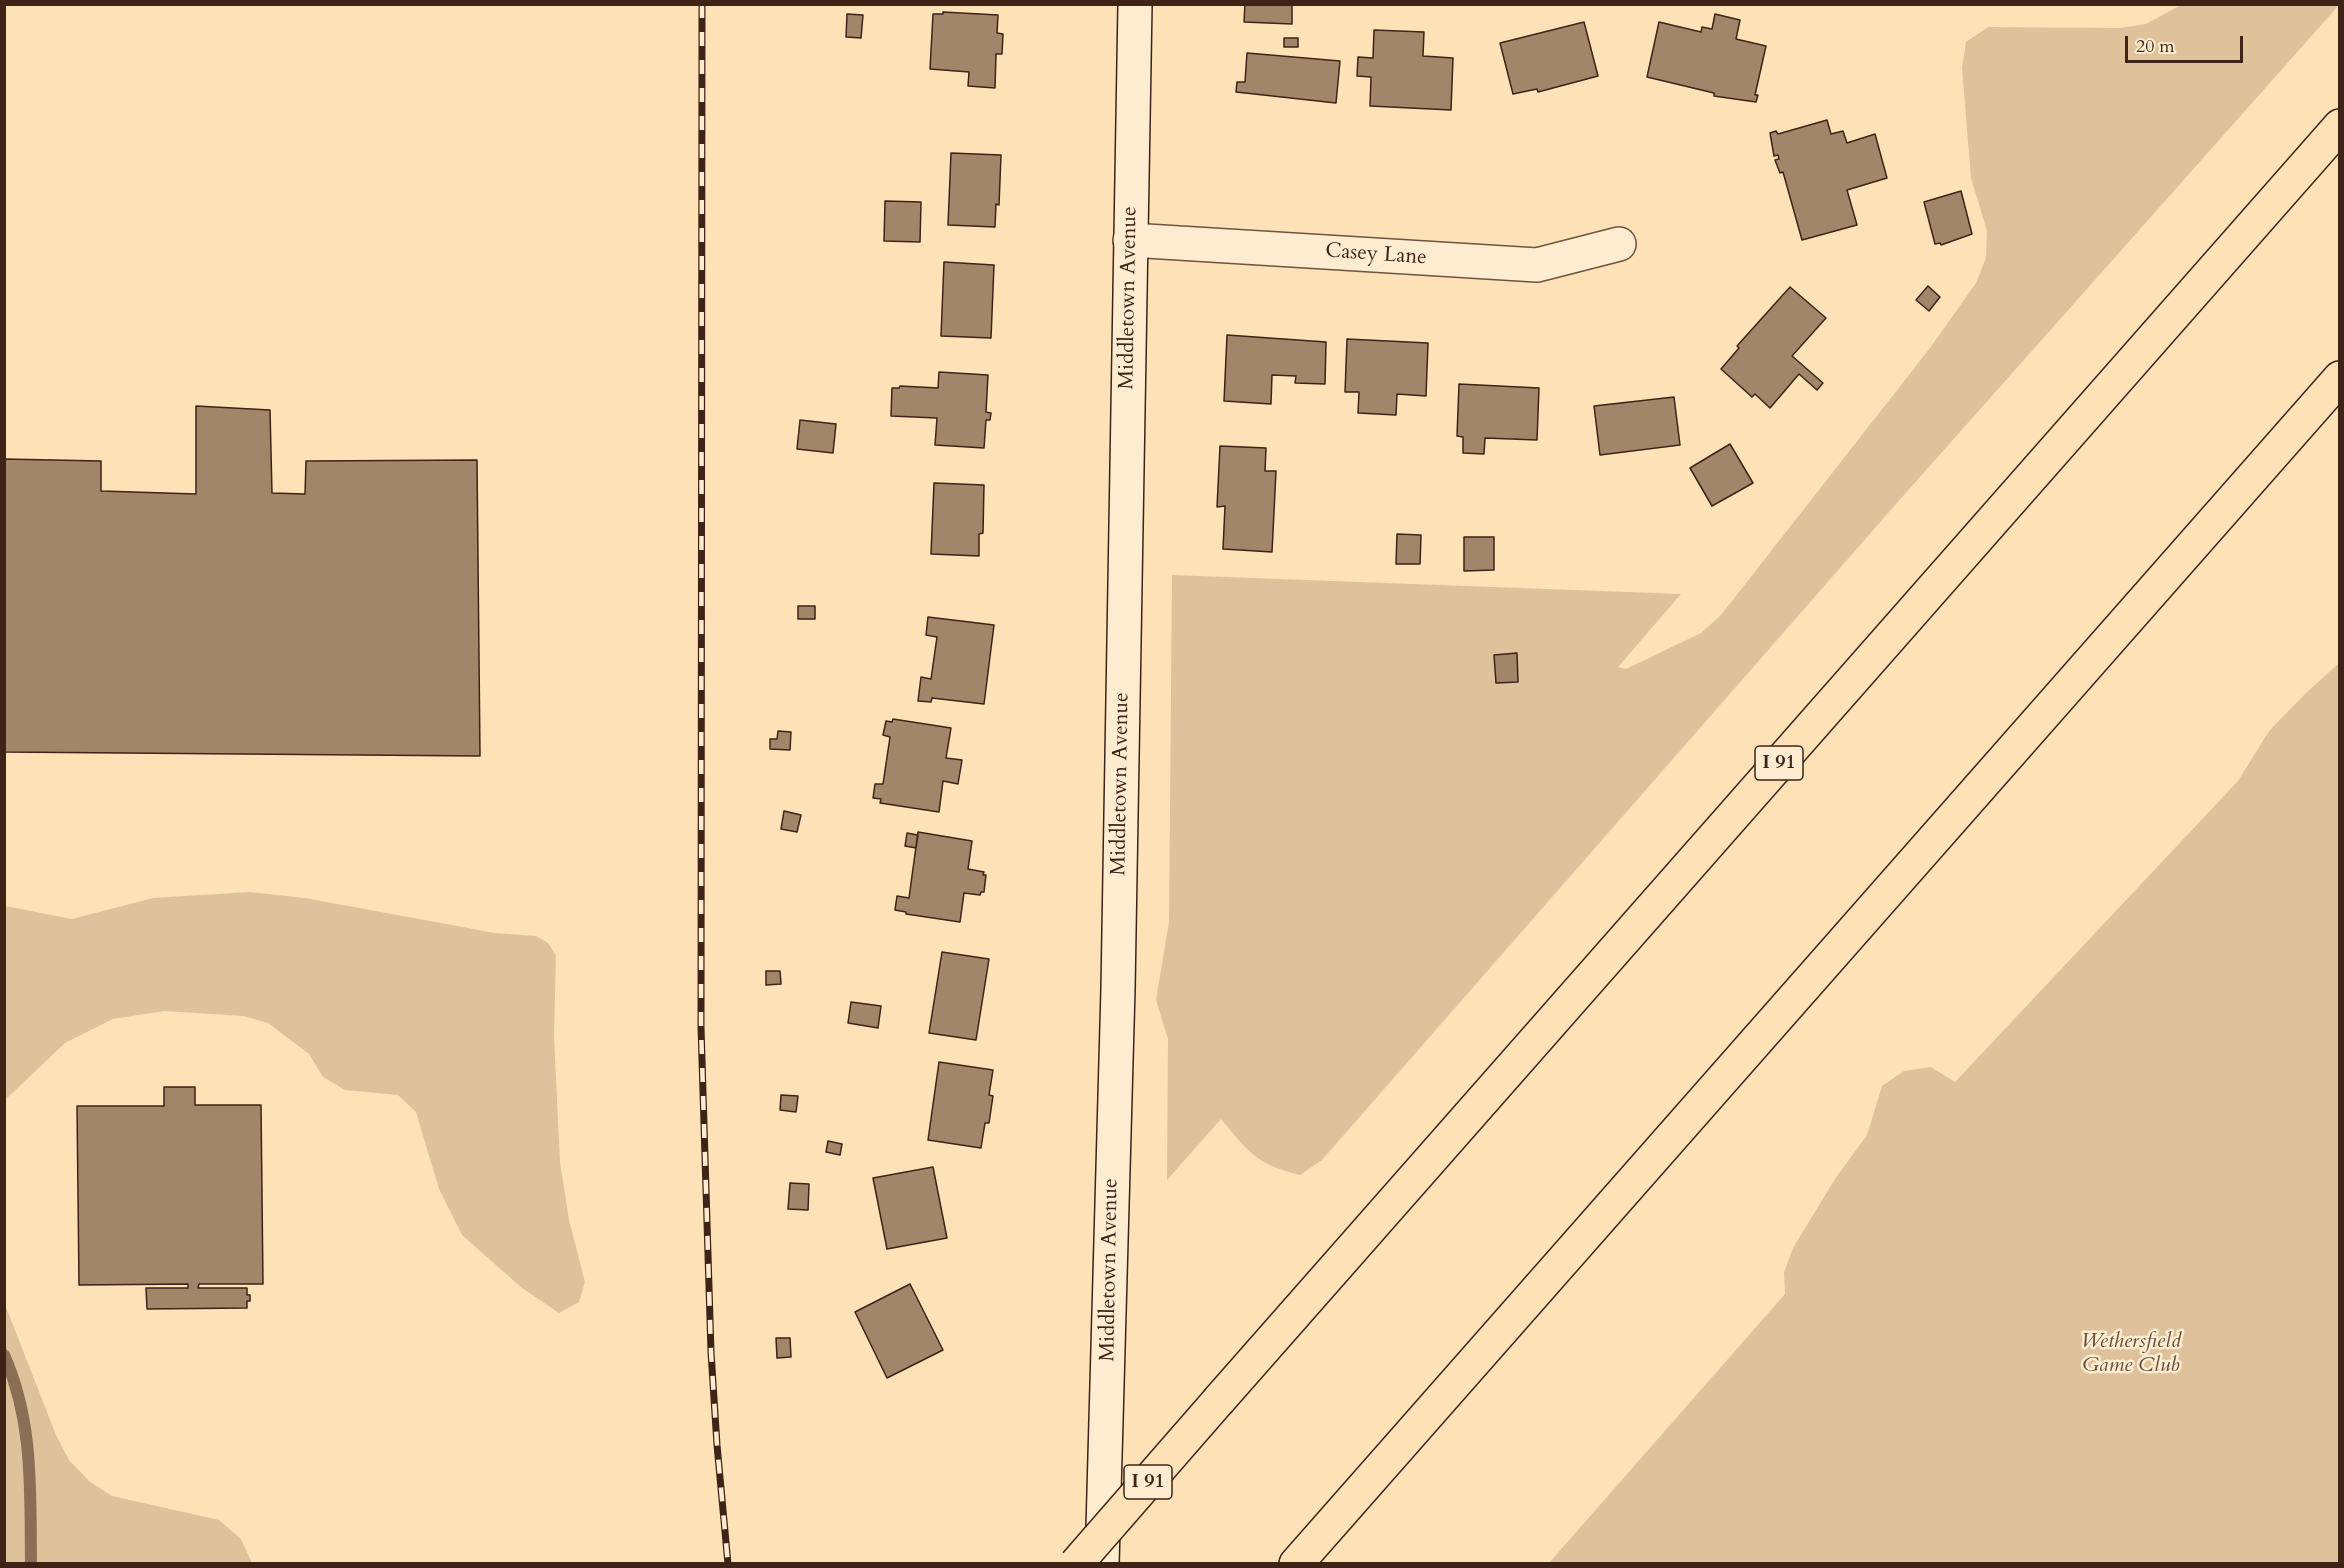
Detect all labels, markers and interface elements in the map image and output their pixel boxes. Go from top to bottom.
scale bar [2128,24,2246,62]
text: 20 m [2136,34,2175,59]
street label: Middletown Avenue [1115,206,1143,390]
street label: Casey Lane [1324,239,1428,271]
street label: Middletown Avenue [1107,692,1135,876]
road number: I 91 [1755,746,1803,780]
street label: Middletown Avenue [1096,1178,1124,1362]
park label: Wethersfield Game Club [2081,1329,2181,1379]
road number: I 91 [1124,1465,1172,1499]

